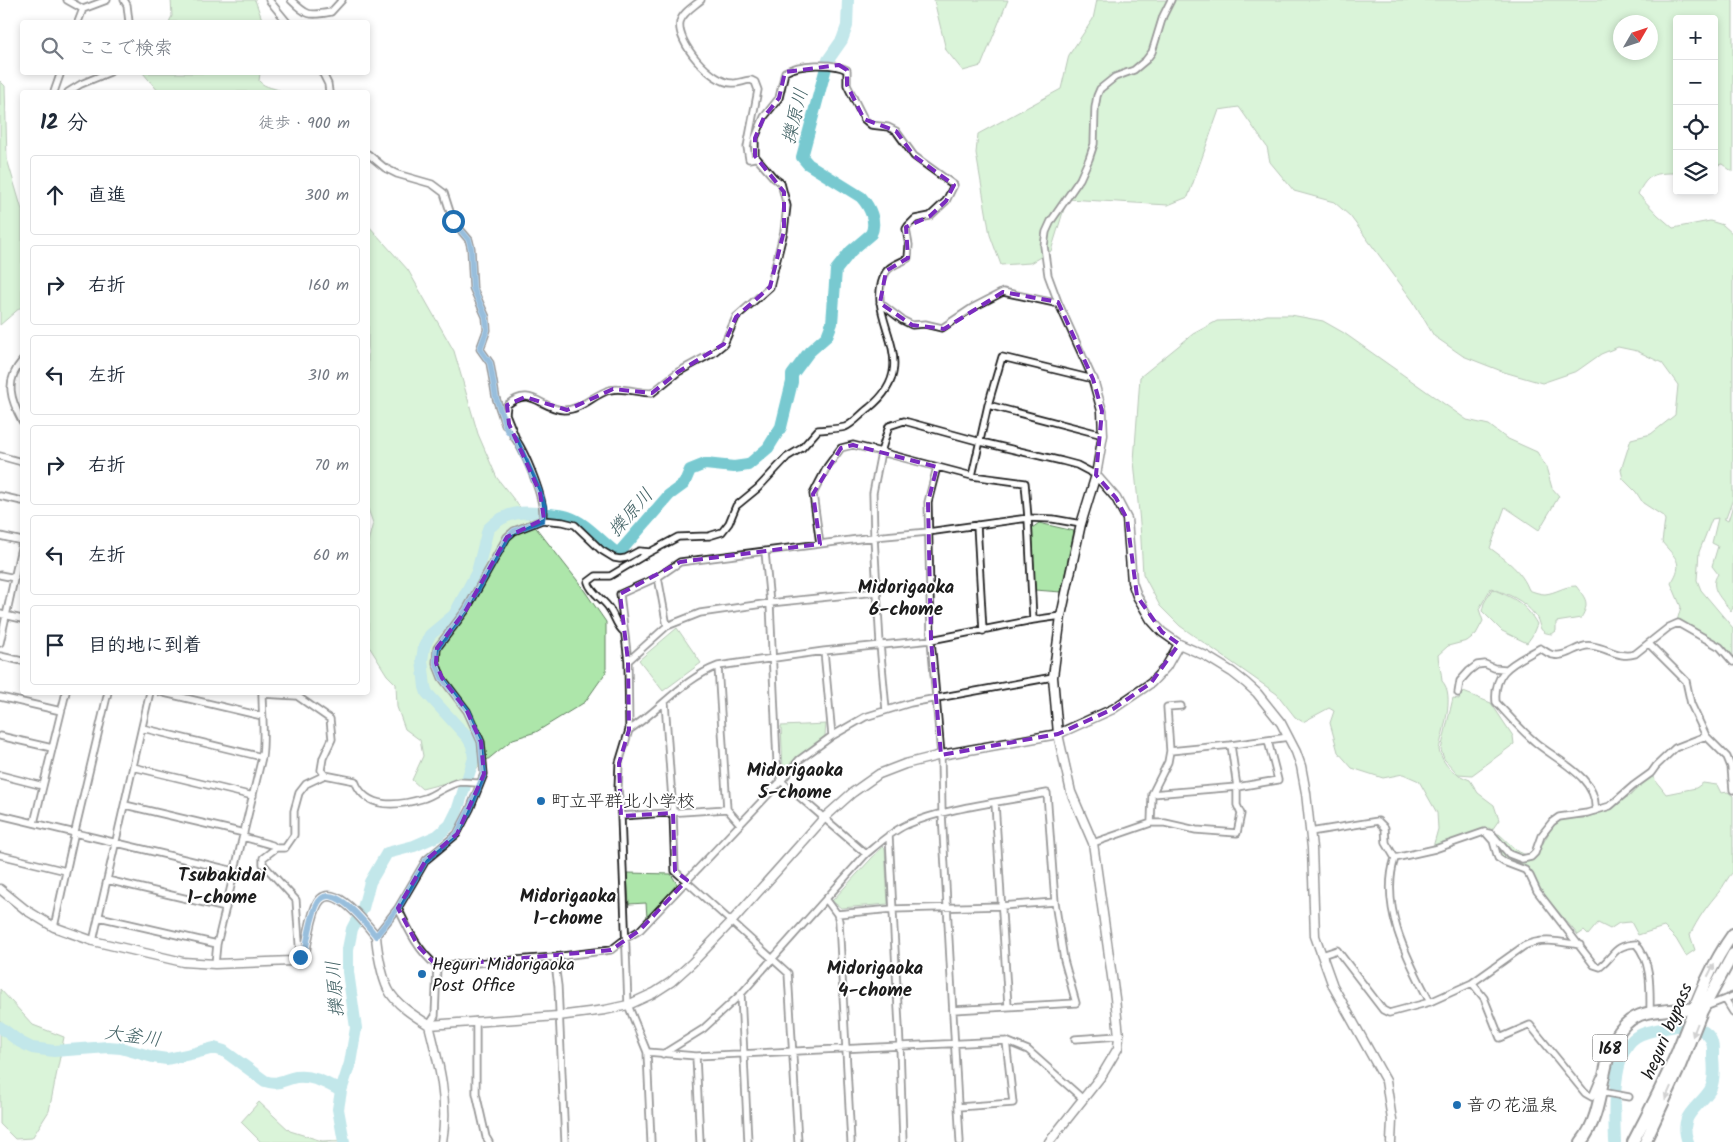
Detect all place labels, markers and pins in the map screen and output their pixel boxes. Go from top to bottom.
place label: 町立平群北小学校 [551,788,695,817]
marker: 町立平群北小学校 [535,795,547,807]
place label: Heguri Midorigaoka Post Office [432,951,575,1001]
marker: Heguri Midorigaoka Post Office [416,968,428,980]
place label: 音の花温泉 [1467,1092,1557,1121]
marker: 音の花温泉 [1451,1099,1463,1111]

